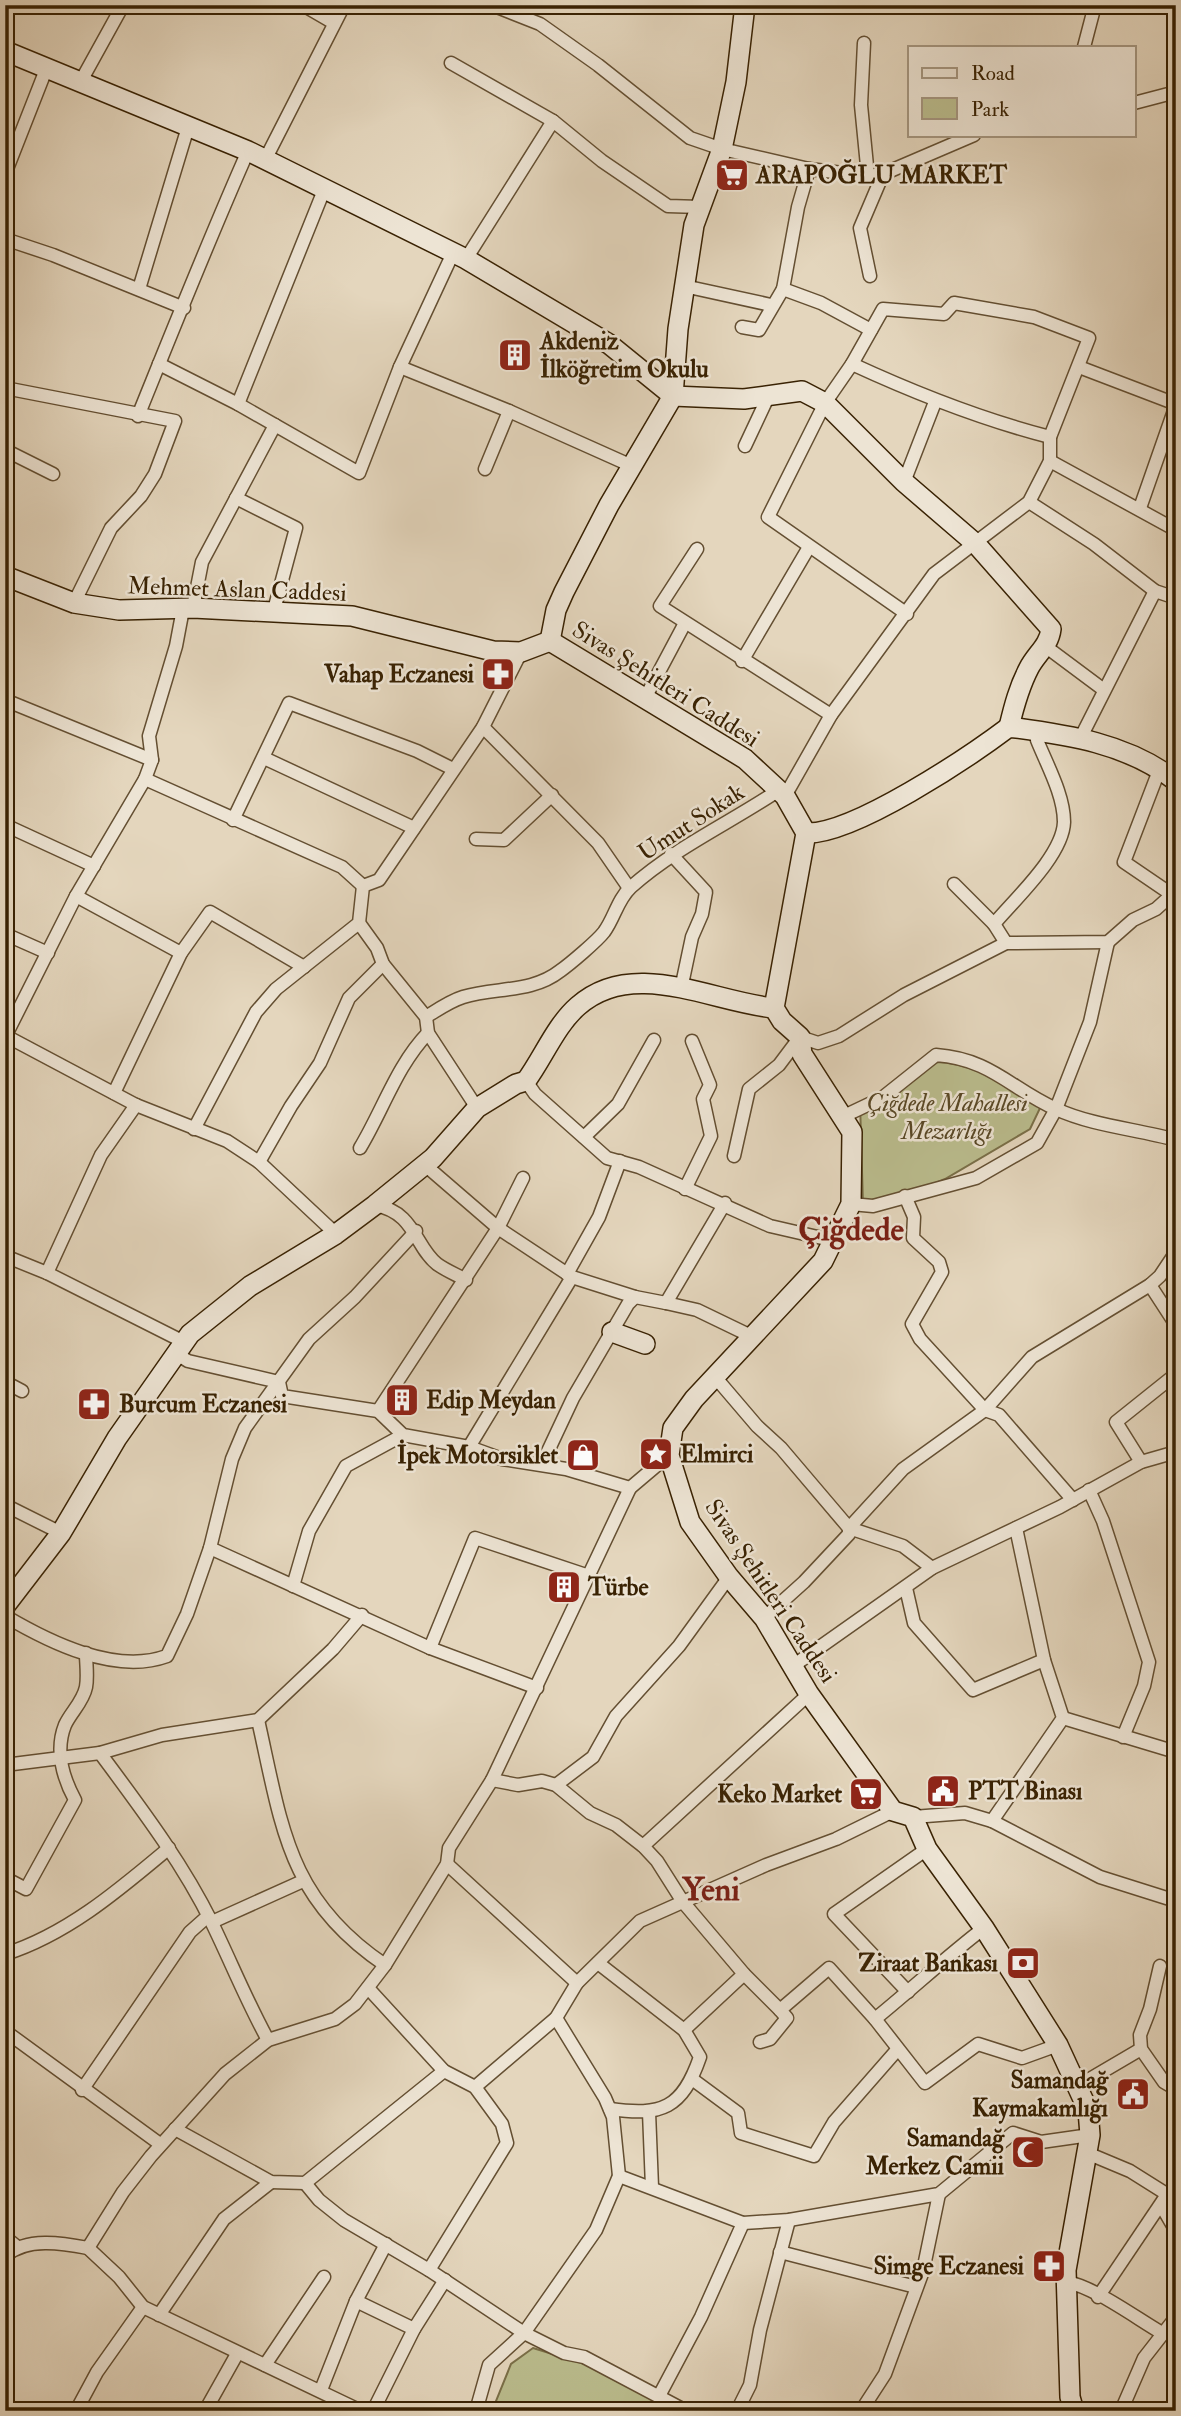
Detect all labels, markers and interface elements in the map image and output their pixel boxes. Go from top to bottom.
legend [908,46,1136,136]
text: Road [971,60,1016,87]
text: Park [971,96,1009,123]
supermarket icon: ARAPOĞLU MARKET [713,156,751,194]
place label: ARAPOĞLU MARKET [755,159,1007,191]
place label: Akdeniz İlköğretim Okulu [539,326,709,385]
building icon: Akdeniz İlköğretim Okulu [496,336,534,374]
street label: Mehmet Aslan Caddesi [127,570,347,609]
street label: Sivas Şehitleri Caddesi [566,614,765,755]
pharmacy icon: Vahap Eczanesi [479,655,517,693]
place label: Vahap Eczanesi [323,659,475,690]
street label: Umut Sokak [632,776,751,868]
park label: Çiğdede Mahallesi Mezarlığı [866,1088,1028,1147]
district label: Çiğdede [798,1210,904,1250]
building icon: Edip Meydan [383,1381,421,1419]
pharmacy icon: Burcum Eczanesi [75,1385,113,1423]
place label: Edip Meydan [426,1385,556,1416]
place label: Burcum Eczanesi [119,1389,288,1420]
place icon: Elmirci [637,1435,675,1473]
shop icon: İpek Motorsiklet [564,1436,602,1474]
place label: İpek Motorsiklet [397,1439,558,1471]
place label: Elmirci [680,1439,754,1470]
street label: Sivas Şehitleri Caddesi [698,1493,844,1689]
building icon: Türbe [545,1568,583,1606]
place label: Türbe [587,1572,648,1603]
public building icon: PTT Binası [924,1772,962,1810]
supermarket icon: Keko Market [847,1775,885,1813]
place label: PTT Binası [968,1776,1083,1807]
place label: Keko Market [717,1779,842,1810]
district label: Yeni [681,1870,740,1910]
bank icon: Ziraat Bankası [1004,1944,1042,1982]
place label: Ziraat Bankası [858,1948,999,1979]
place label: Samandağ Kaymakamlığı [972,2065,1109,2124]
public building icon: Samandağ Kaymakamlığı [1114,2075,1152,2113]
place label: Samandağ Merkez Camii [865,2123,1005,2182]
mosque icon: Samandağ Merkez Camii [1009,2133,1047,2171]
pharmacy icon: Simge Eczanesi [1030,2247,1068,2285]
place label: Simge Eczanesi [873,2251,1025,2282]

